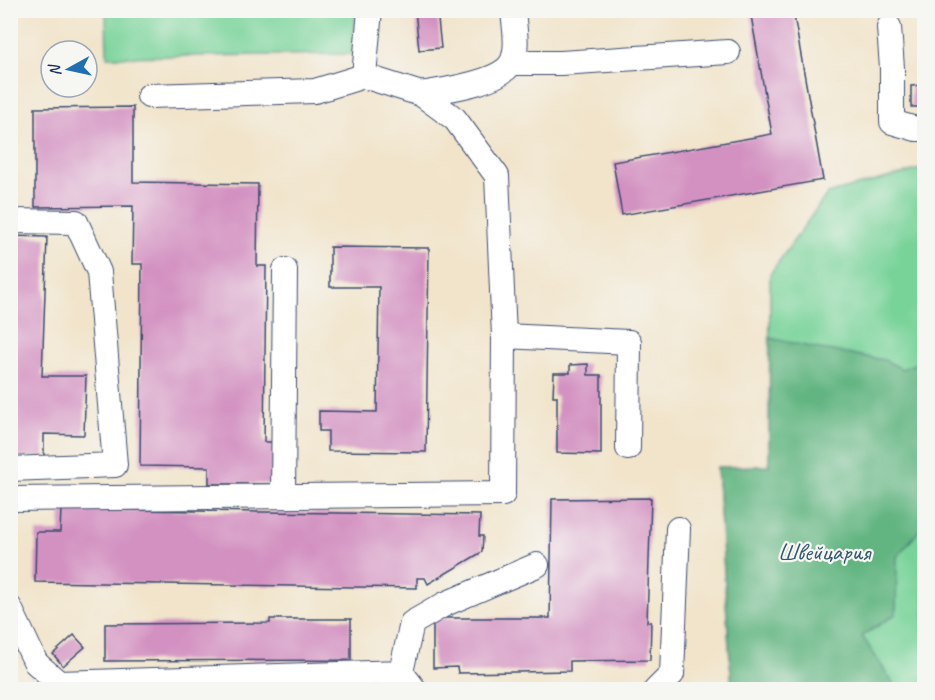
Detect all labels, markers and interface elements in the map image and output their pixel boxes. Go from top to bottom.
north arrow [39,39,99,99]
text: N [44,62,66,77]
park label: Швейцария [778,537,872,567]

